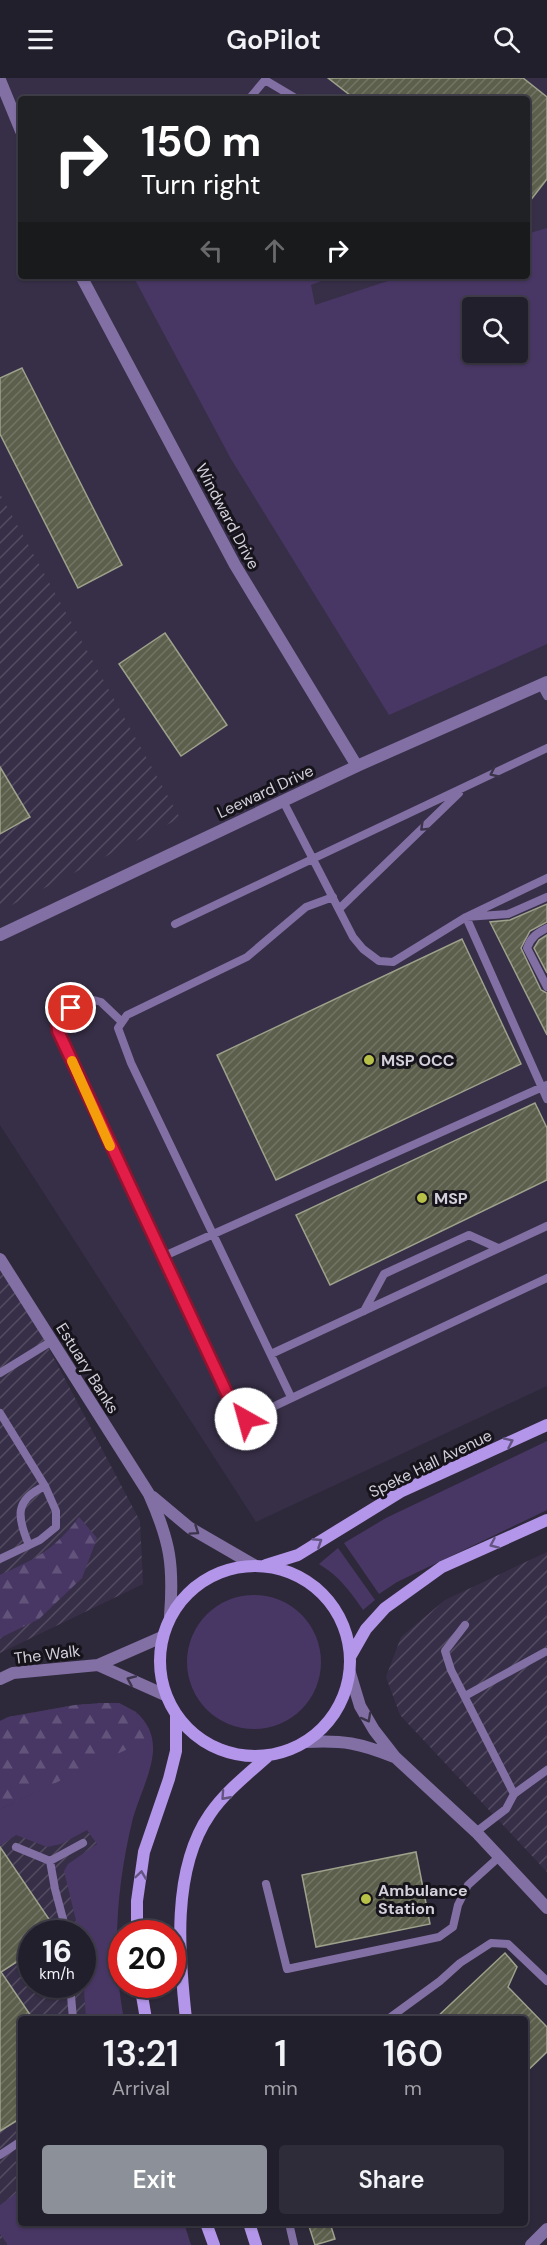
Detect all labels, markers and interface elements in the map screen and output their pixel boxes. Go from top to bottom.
text: GoPilot [226,22,321,57]
icon: menu [24,23,57,56]
icon: search [490,23,523,56]
text: 150 m [141,114,261,169]
icon: right [42,120,120,198]
text: Turn right [141,167,261,202]
icon: left [195,234,228,267]
icon: ahead [258,234,291,267]
icon: right [321,234,354,267]
map controls [462,297,528,363]
button: search [462,297,528,363]
street label: Windward Drive [191,460,264,573]
street label: Leeward Drive [213,760,317,823]
one-way arrow [490,766,501,778]
one-way arrow [420,820,431,831]
pin [45,982,96,1033]
icon: arrive [54,991,87,1024]
place label: MSP OCC [381,1050,455,1071]
marker: MSP OCC [362,1053,376,1067]
place label: MSP [434,1188,468,1209]
marker: MSP [415,1191,429,1205]
street label: Estuary Banks [51,1319,124,1418]
position arrow [214,1387,278,1451]
street label: Speke Hall Avenue [365,1425,495,1502]
one-way arrow [503,1438,514,1450]
one-way arrow [188,1524,199,1535]
one-way arrow [489,1537,500,1549]
one-way arrow [311,1538,322,1549]
street label: The Walk [13,1640,81,1669]
one-way arrow [127,1676,138,1688]
one-way arrow [360,1712,371,1722]
one-way arrow [221,1790,232,1800]
one-way arrow [134,1871,147,1880]
place label: Ambulance Station [378,1880,468,1919]
marker: Ambulance Station [359,1892,373,1906]
speed limit sign: 20 [108,1920,186,1998]
text: 16 [42,1932,72,1971]
text: km/h [39,1964,75,1984]
text: 13:21 [103,2030,179,2077]
text: 1 [275,2030,287,2077]
text: 160 [383,2030,443,2077]
text: Arrival [112,2075,170,2101]
text: min [264,2075,298,2101]
text: m [404,2075,422,2101]
button: Exit [42,2145,267,2214]
button: Share [279,2145,504,2214]

